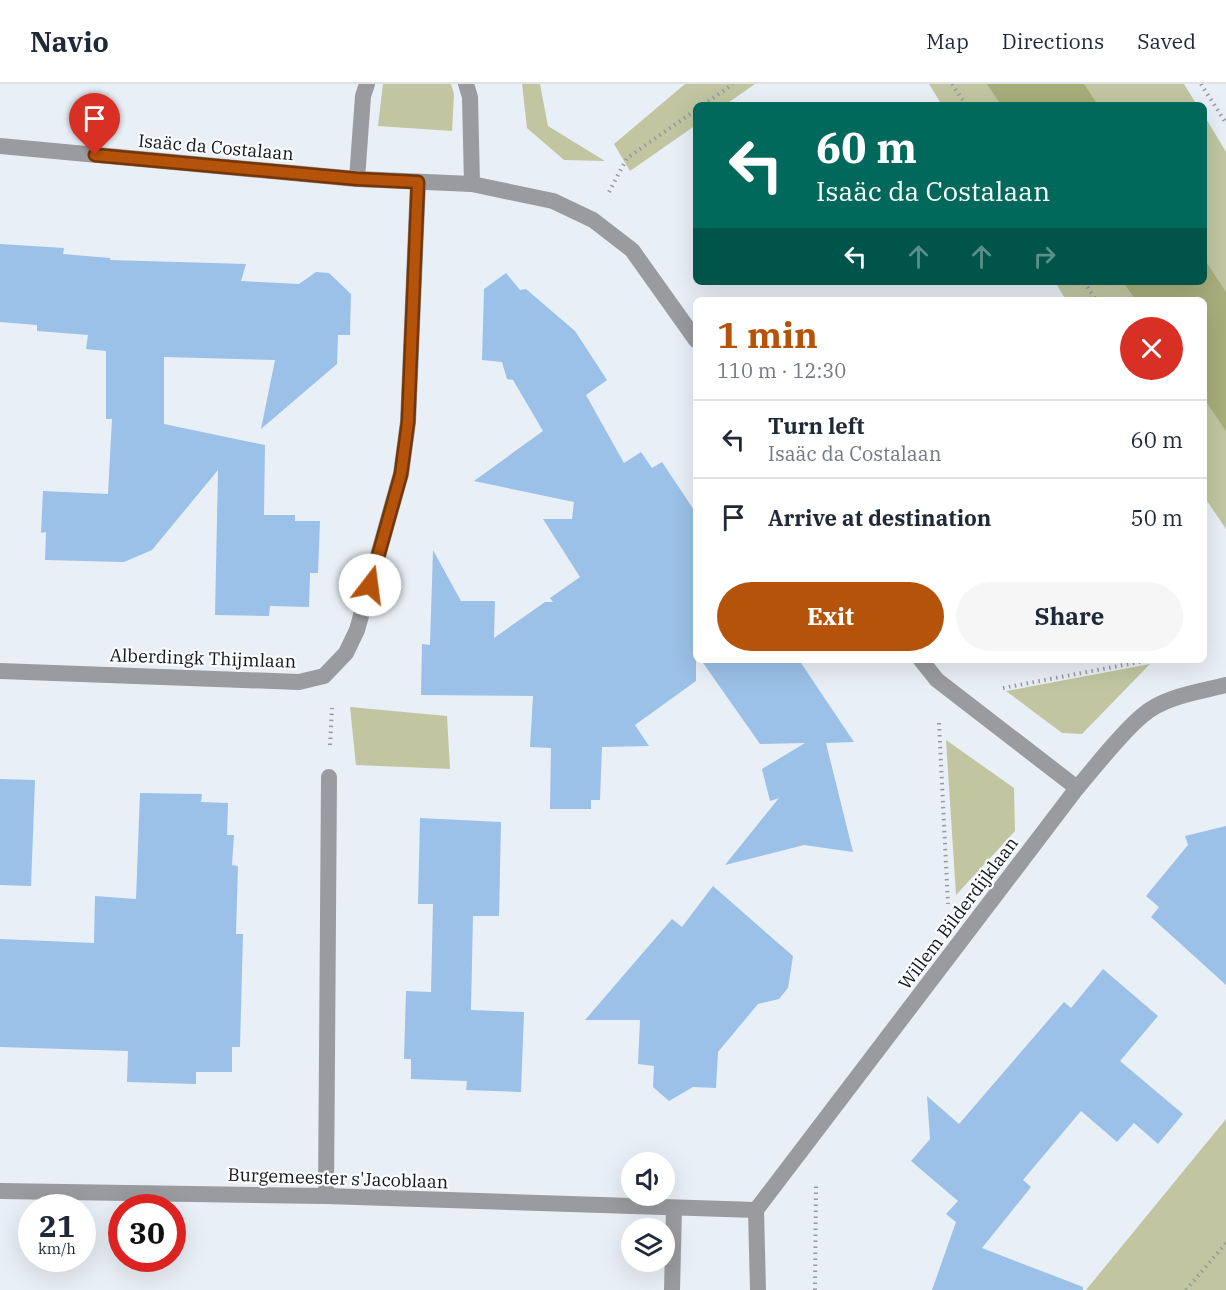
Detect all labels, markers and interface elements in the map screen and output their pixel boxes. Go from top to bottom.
text: Navio [30,23,109,60]
text: Map [926,27,969,55]
text: Directions [1002,27,1104,55]
text: Saved [1137,27,1196,55]
pin [69,93,120,155]
icon: arrive [78,102,111,135]
text: 60 m [816,120,917,175]
icon: left [717,126,795,204]
street label: Isaäc da Costalaan [137,129,295,165]
text: Isaäc da Costalaan [816,173,1050,208]
icon: left [839,240,872,273]
icon: ahead [902,240,935,273]
icon: ahead [965,240,998,273]
icon: right [1028,240,1061,273]
text: 1 min [717,311,818,358]
button: close [1120,317,1183,380]
text: 110 m · 12:30 [717,357,846,384]
text: Turn left [768,411,864,440]
icon: left [717,423,750,456]
text: 60 m [1131,425,1183,454]
text: Isaäc da Costalaan [768,440,941,467]
icon: arrive [717,501,750,534]
text: Arrive at destination [768,503,991,532]
text: 50 m [1131,503,1183,532]
position arrow [338,553,402,617]
button: Exit [717,582,944,651]
button: Share [956,582,1183,651]
street label: Alberdingk Thijmlaan [109,643,297,673]
street label: Willem Bilderdijklaan [893,832,1023,994]
map controls [621,1152,675,1272]
button: sound [621,1152,675,1206]
street label: Burgemeester s'Jacoblaan [227,1163,449,1193]
speed limit sign: 30 [108,1194,186,1272]
text: 21 [39,1206,75,1245]
button: layers [621,1218,675,1272]
text: km/h [38,1239,76,1258]

